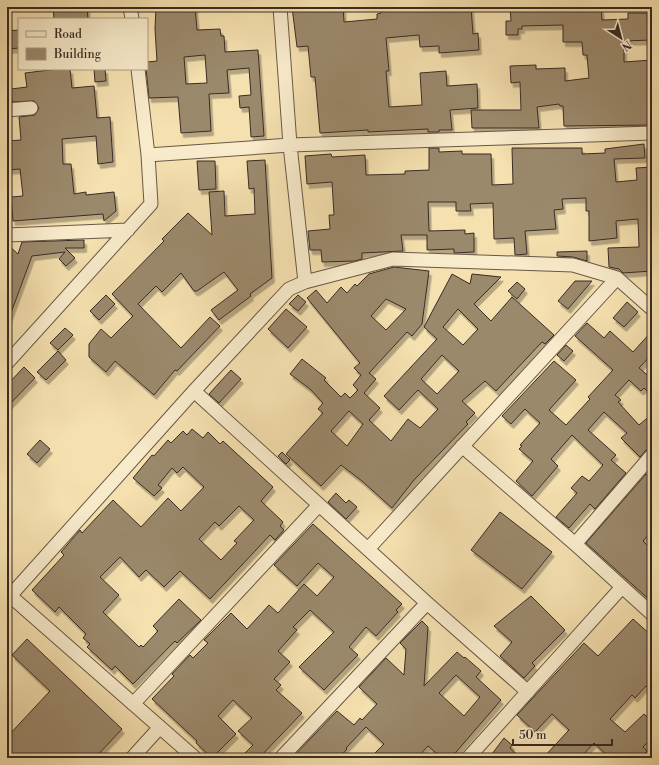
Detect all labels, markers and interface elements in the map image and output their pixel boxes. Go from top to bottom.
legend [18,18,148,70]
north arrow [601,18,641,58]
text: Road [54,27,82,42]
text: N [618,37,634,54]
text: Building [53,47,102,62]
scale bar [513,721,612,747]
text: 50 m [519,728,547,743]

